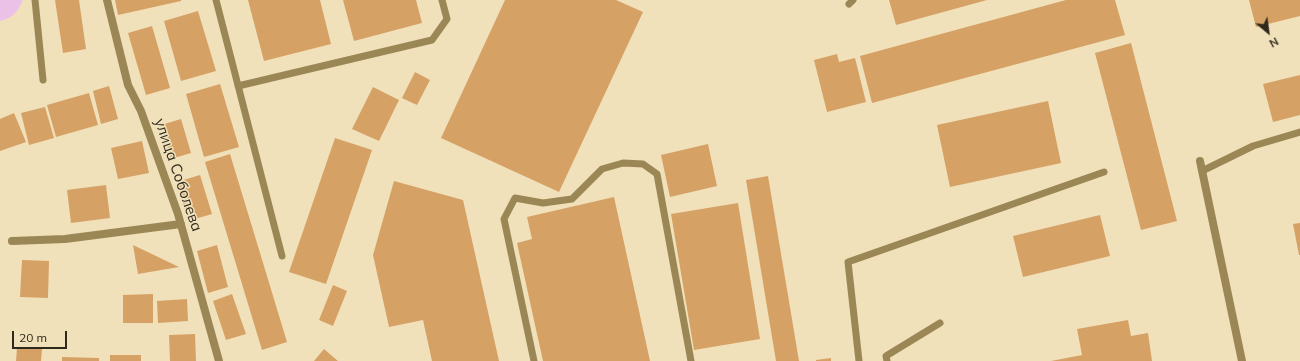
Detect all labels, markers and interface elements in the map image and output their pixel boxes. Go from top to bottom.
north arrow [1248,12,1288,52]
text: N [1267,34,1281,51]
street label: улица Соболева [150,116,206,234]
scale bar [14,323,69,349]
text: 20 m [19,330,47,345]

